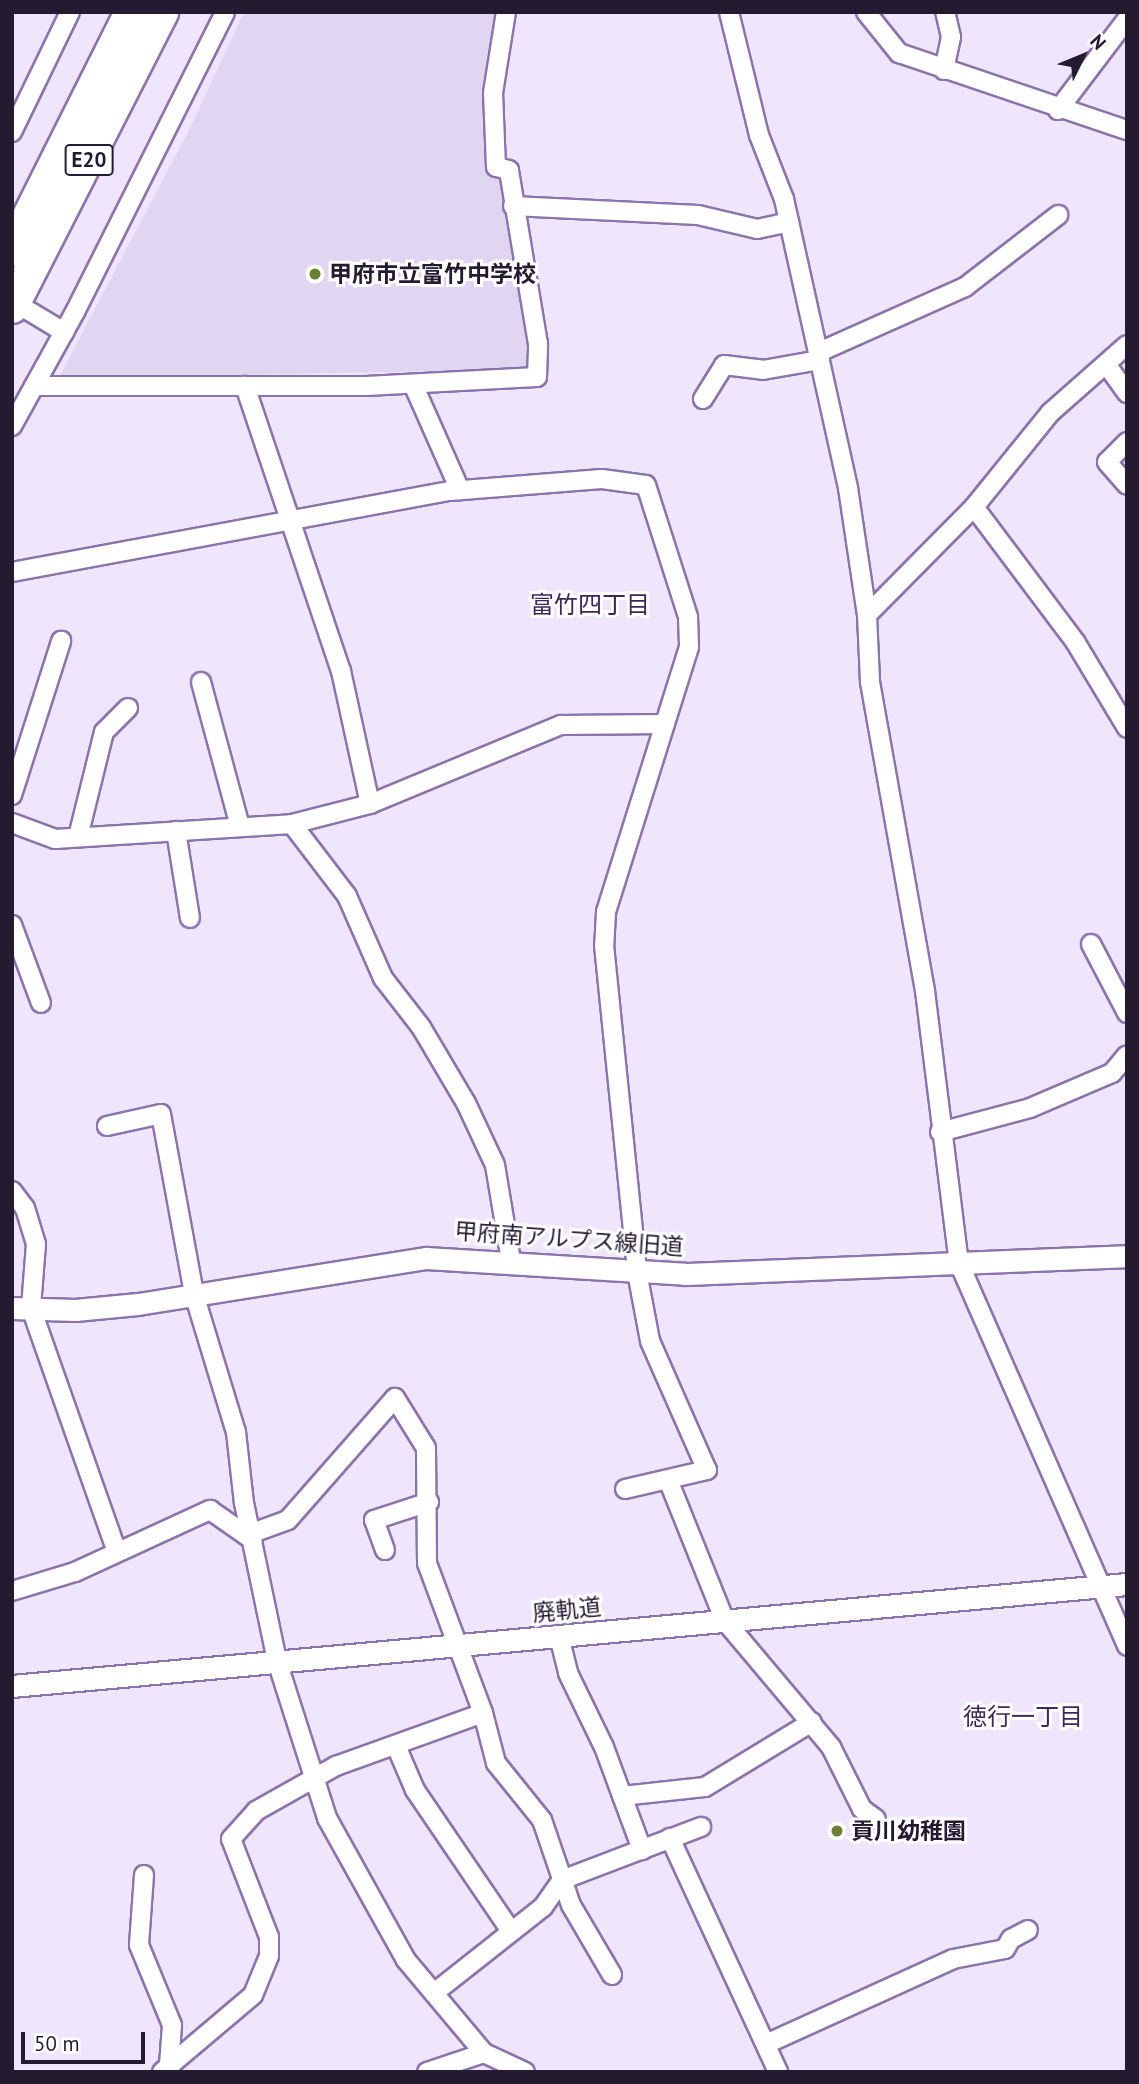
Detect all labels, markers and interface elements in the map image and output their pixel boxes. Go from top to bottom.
north arrow [1048,21,1118,91]
text: N [1085,29,1111,54]
road number: E20 [64,142,114,178]
place label: 甲府市立富竹中学校 [329,260,536,288]
marker: 甲府市立富竹中学校 [307,266,323,282]
district label: 富竹四丁目 [530,591,650,619]
street label: 甲府南アルプス線旧道 [453,1217,685,1261]
street label: 廃軌道 [531,1593,603,1627]
district label: 徳行一丁目 [963,1703,1083,1731]
place label: 貢川幼稚園 [851,1817,966,1845]
marker: 貢川幼稚園 [829,1823,845,1839]
scale bar [24,2018,149,2062]
text: 50 m [34,2030,80,2057]

